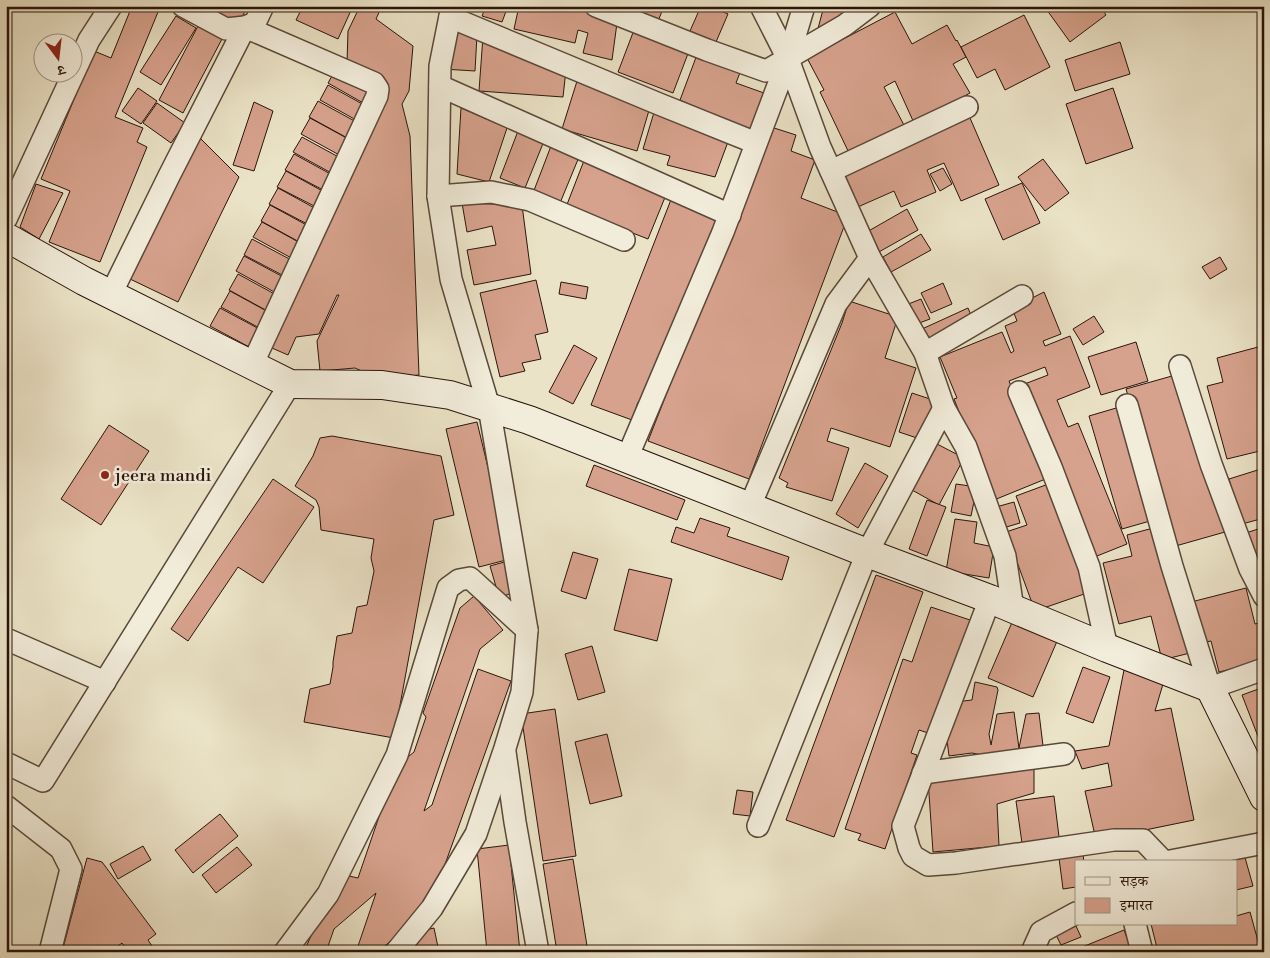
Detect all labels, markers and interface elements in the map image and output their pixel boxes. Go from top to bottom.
north arrow [32,32,82,82]
text: उ [54,60,68,79]
place label: jeera mandi [114,464,211,487]
marker: jeera mandi [99,469,111,481]
legend [1075,860,1238,926]
text: सड़क [1119,872,1149,891]
text: इमारत [1119,896,1154,915]

